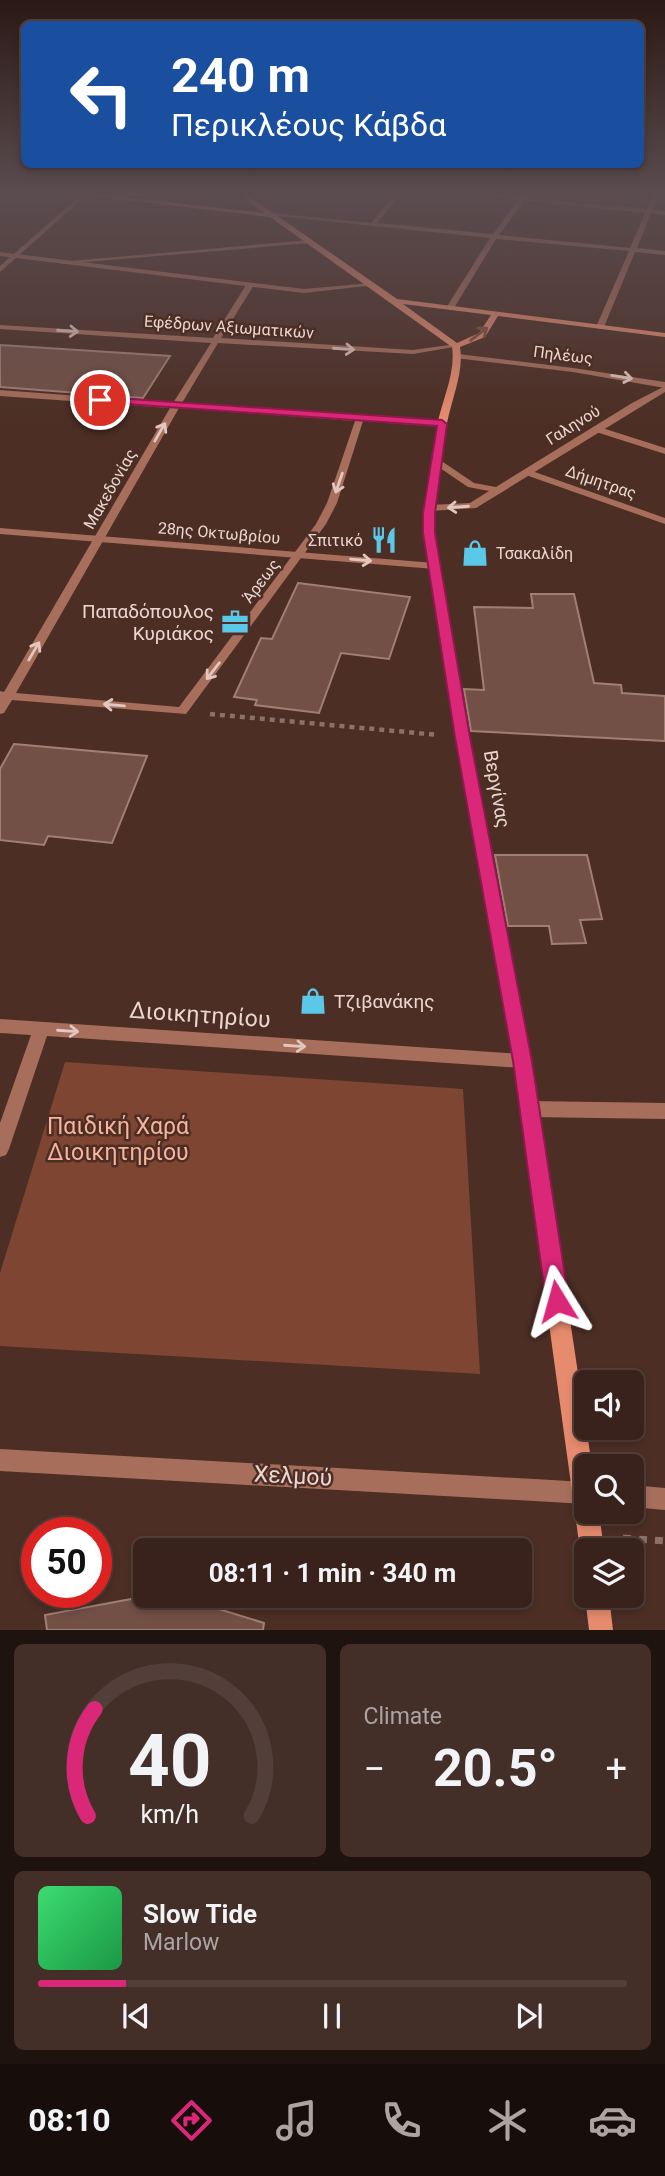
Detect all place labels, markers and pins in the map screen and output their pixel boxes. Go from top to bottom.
pin [70,370,130,430]
restaurant icon: Σπιτικό [369,525,399,555]
place label: Σπιτικό [308,531,363,550]
shop icon: Τσακαλίδη [460,538,490,568]
place label: Τσακαλίδη [496,544,573,563]
place label: Παπαδόπουλος Κυριάκος [82,600,214,645]
office icon: Παπαδόπουλος Κυριάκος [220,607,250,637]
shop icon: Τζιβανάκης [298,986,328,1016]
place label: Τζιβανάκης [334,990,435,1013]

